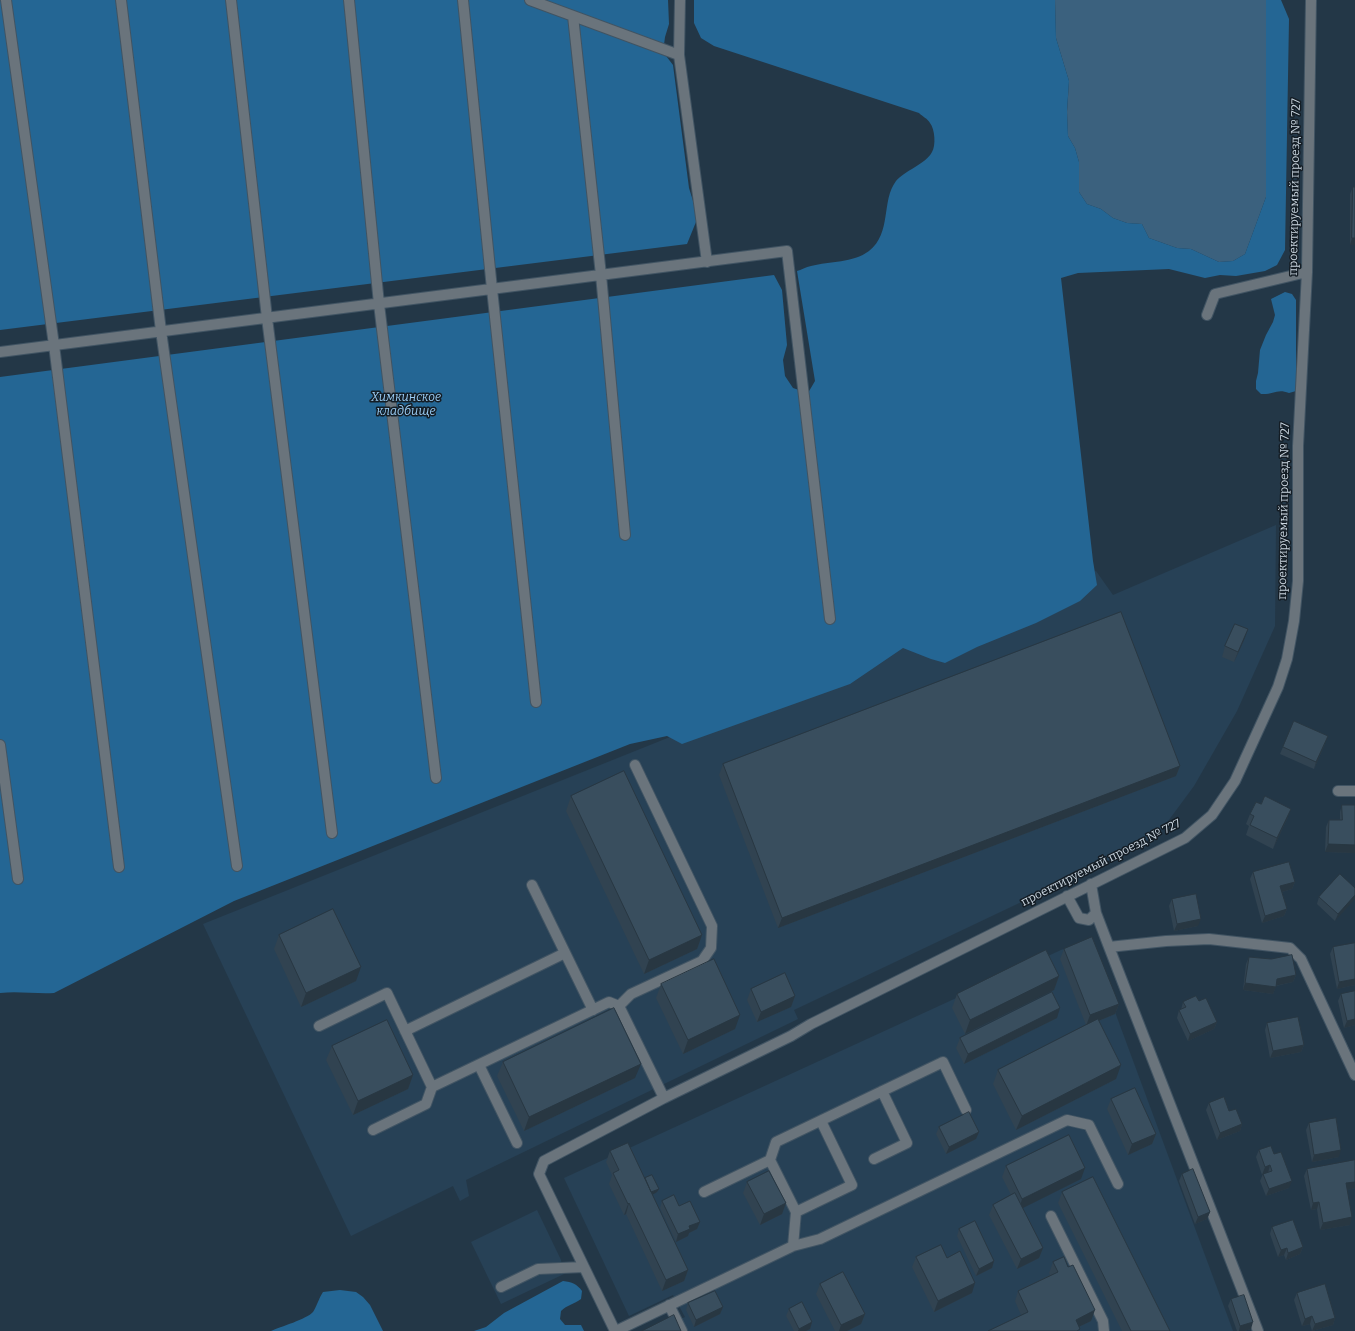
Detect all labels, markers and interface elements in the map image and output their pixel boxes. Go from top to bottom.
street label: проектируемый проезд № 727 [1286,98,1304,276]
park label: Химкинское кладбище [371,391,441,419]
street label: проектируемый проезд № 727 [1275,422,1293,600]
street label: проектируемый проезд № 727 [1019,816,1183,910]

